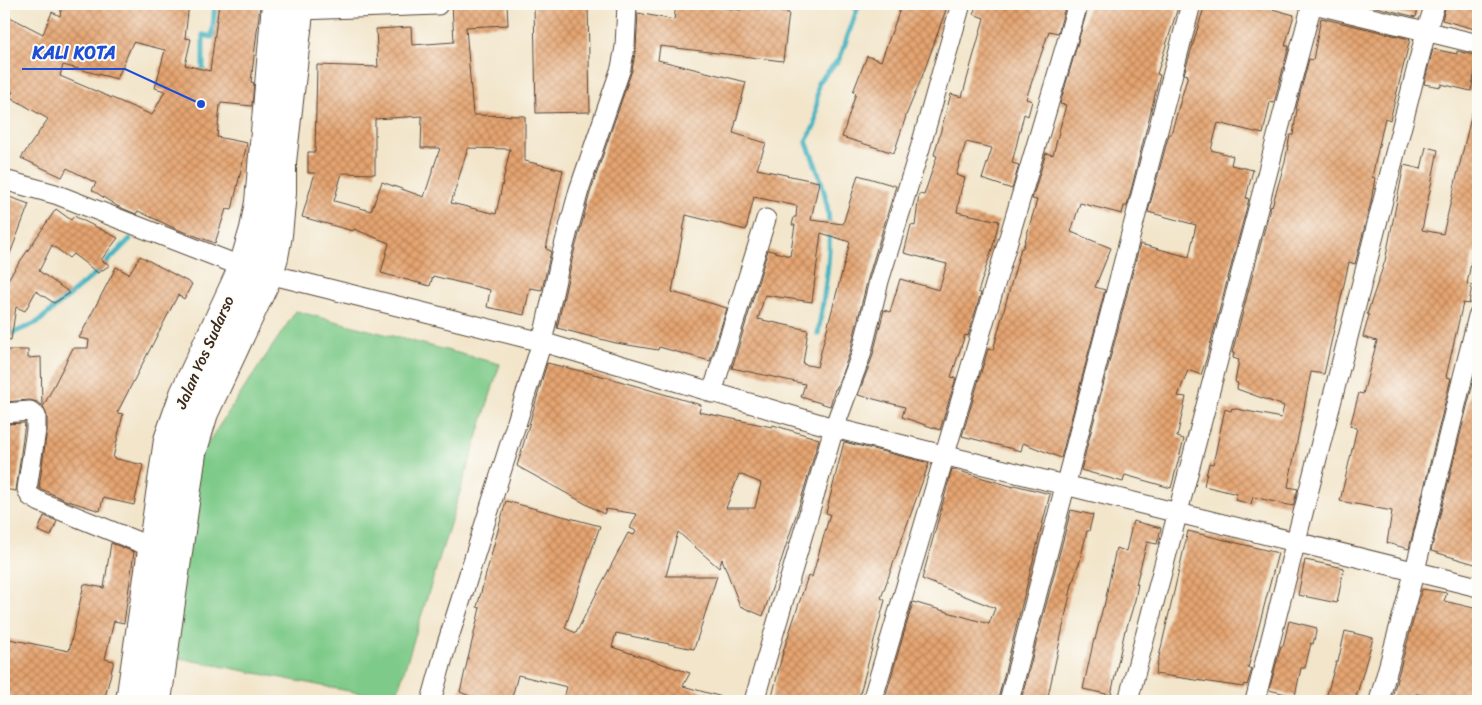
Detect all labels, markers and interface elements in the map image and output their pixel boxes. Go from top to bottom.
callout: KALI KOTA [22,36,125,69]
text: KALI KOTA [31,37,116,69]
street label: Jalan Yos Sudarso [166,291,242,414]

